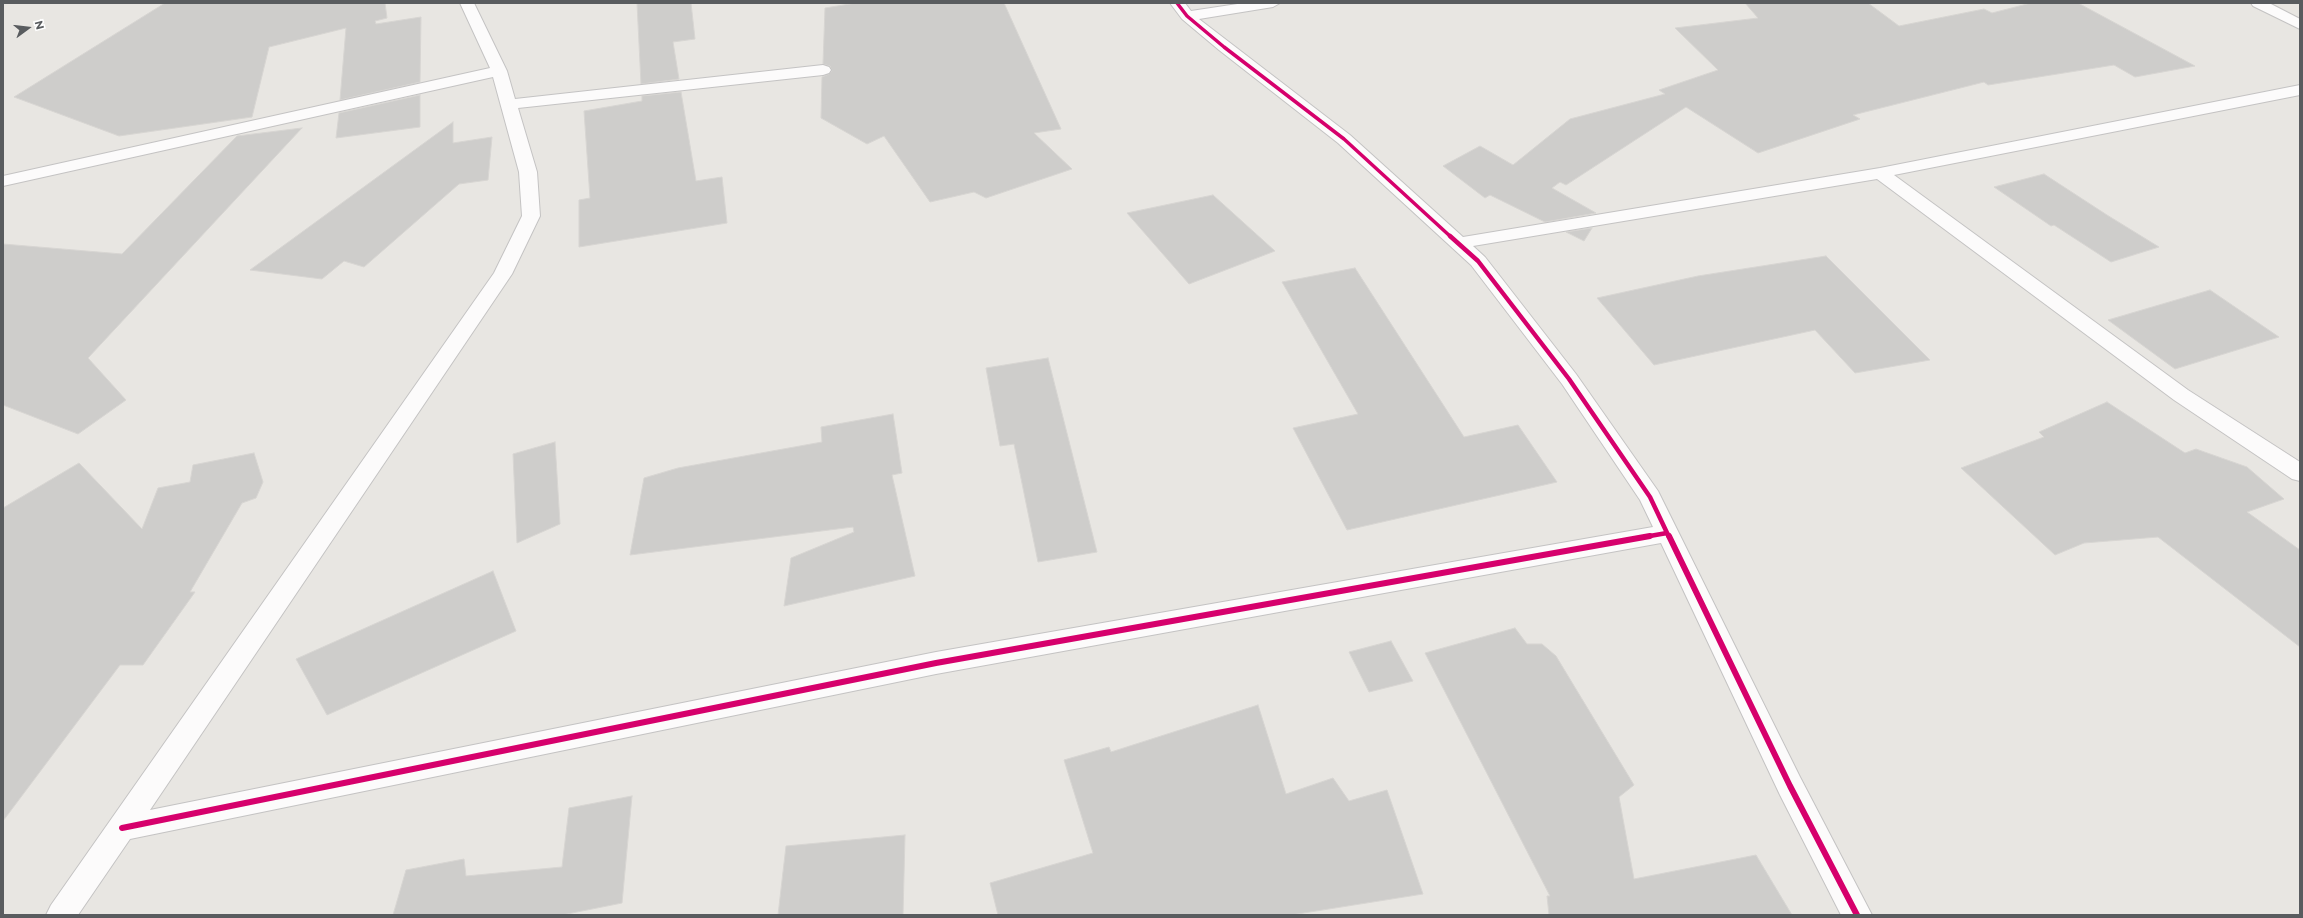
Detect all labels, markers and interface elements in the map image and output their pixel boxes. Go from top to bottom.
north arrow [8,8,48,48]
text: N [32,19,48,31]

